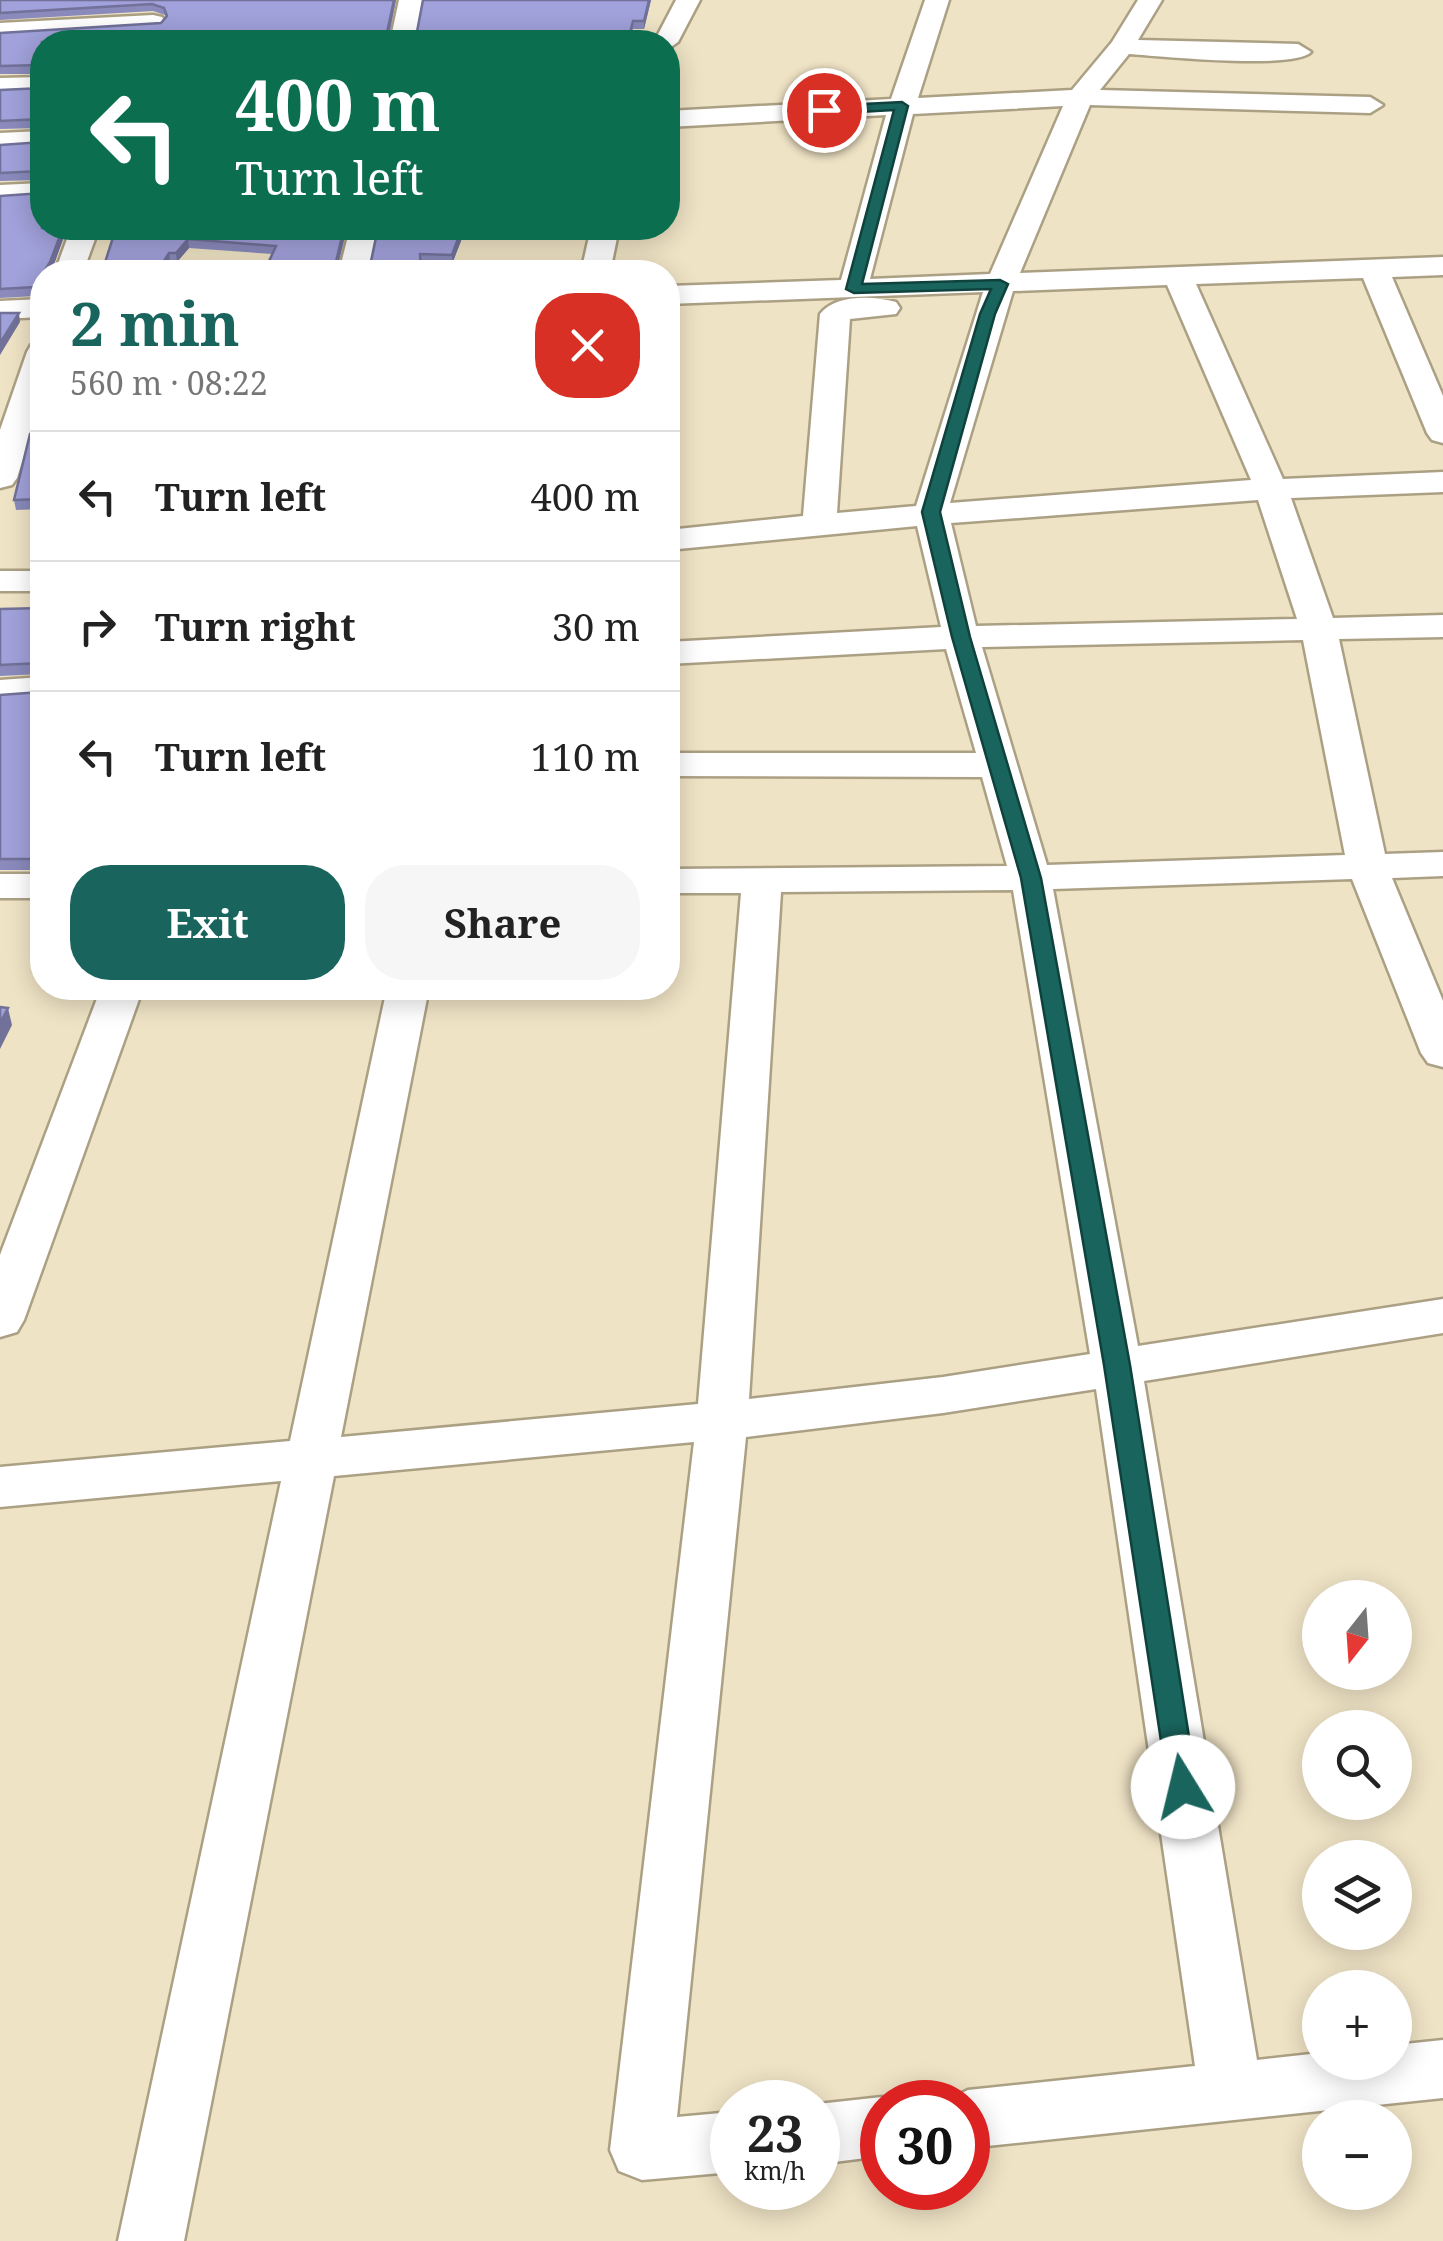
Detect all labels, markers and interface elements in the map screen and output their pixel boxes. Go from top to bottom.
text: 400 m [235,56,441,152]
pin [782,68,867,153]
icon: left [70,70,200,200]
icon: arrive [797,83,852,138]
text: Turn left [235,147,424,208]
text: 2 min [70,282,240,364]
button: close [535,293,640,398]
text: 560 m · 08:22 [70,361,268,404]
icon: left [70,469,125,524]
text: Turn left [155,470,326,522]
text: 400 m [530,470,640,522]
icon: right [70,599,125,654]
text: Turn right [155,600,356,652]
text: 30 m [552,600,640,652]
icon: left [70,729,125,784]
text: Turn left [155,730,326,782]
text: 110 m [530,730,640,782]
button: Exit [70,865,345,980]
button: Share [365,865,640,980]
north arrow [1302,1580,1412,1690]
map controls [1302,1580,1412,2210]
button: search [1302,1710,1412,1820]
position arrow [1131,1735,1235,1839]
button: layers [1302,1840,1412,1950]
button: + [1302,1970,1412,2080]
speed limit sign: 30 [860,2080,990,2210]
text: 23 [747,2099,803,2167]
button: − [1302,2100,1412,2210]
text: km/h [744,2153,806,2187]

